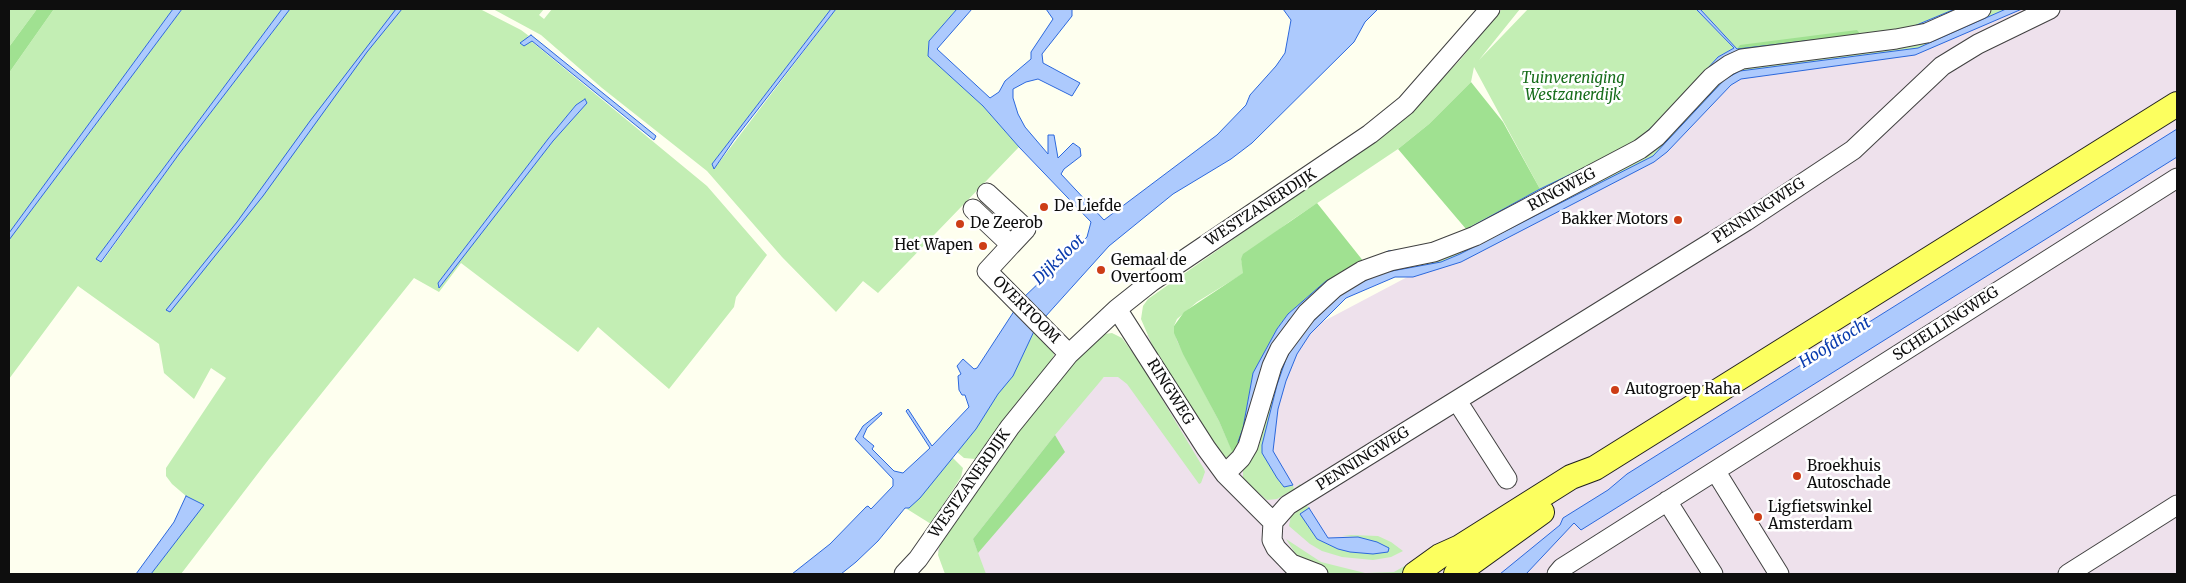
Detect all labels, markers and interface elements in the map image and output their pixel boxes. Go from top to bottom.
park label: Tuinvereniging Westzanerdijk [1521,70,1625,105]
street label: WESTZANERDIJK [1202,165,1320,251]
street label: RINGWEG [1525,165,1599,215]
street label: PENNINGWEG [1710,175,1808,247]
place label: De Liefde [1054,198,1121,216]
marker: De Liefde [1038,201,1050,213]
place label: Bakker Motors [1561,211,1668,229]
marker: Bakker Motors [1672,214,1684,226]
place label: De Zeerob [970,215,1043,233]
marker: De Zeerob [954,218,966,230]
water label: Dijksloot [1029,231,1089,289]
place label: Het Wapen [894,237,973,255]
marker: Het Wapen [977,240,989,252]
place label: Gemaal de Overtoom [1111,252,1187,287]
marker: Gemaal de Overtoom [1095,264,1107,276]
street label: OVERTOOM [989,273,1063,347]
street label: SCHELLINGWEG [1890,283,2002,365]
water label: Hoofdtocht [1796,313,1874,373]
street label: RINGWEG [1143,356,1197,428]
place label: Autogroep Raha [1625,381,1741,399]
marker: Autogroep Raha [1609,384,1621,396]
street label: PENNINGWEG [1313,423,1413,495]
street label: WESTZANERDIJK [926,426,1014,542]
place label: Broekhuis Autoschade [1807,458,1891,493]
marker: Broekhuis Autoschade [1791,470,1803,482]
place label: Ligfietswinkel Amsterdam [1768,499,1872,534]
marker: Ligfietswinkel Amsterdam [1752,511,1764,523]

